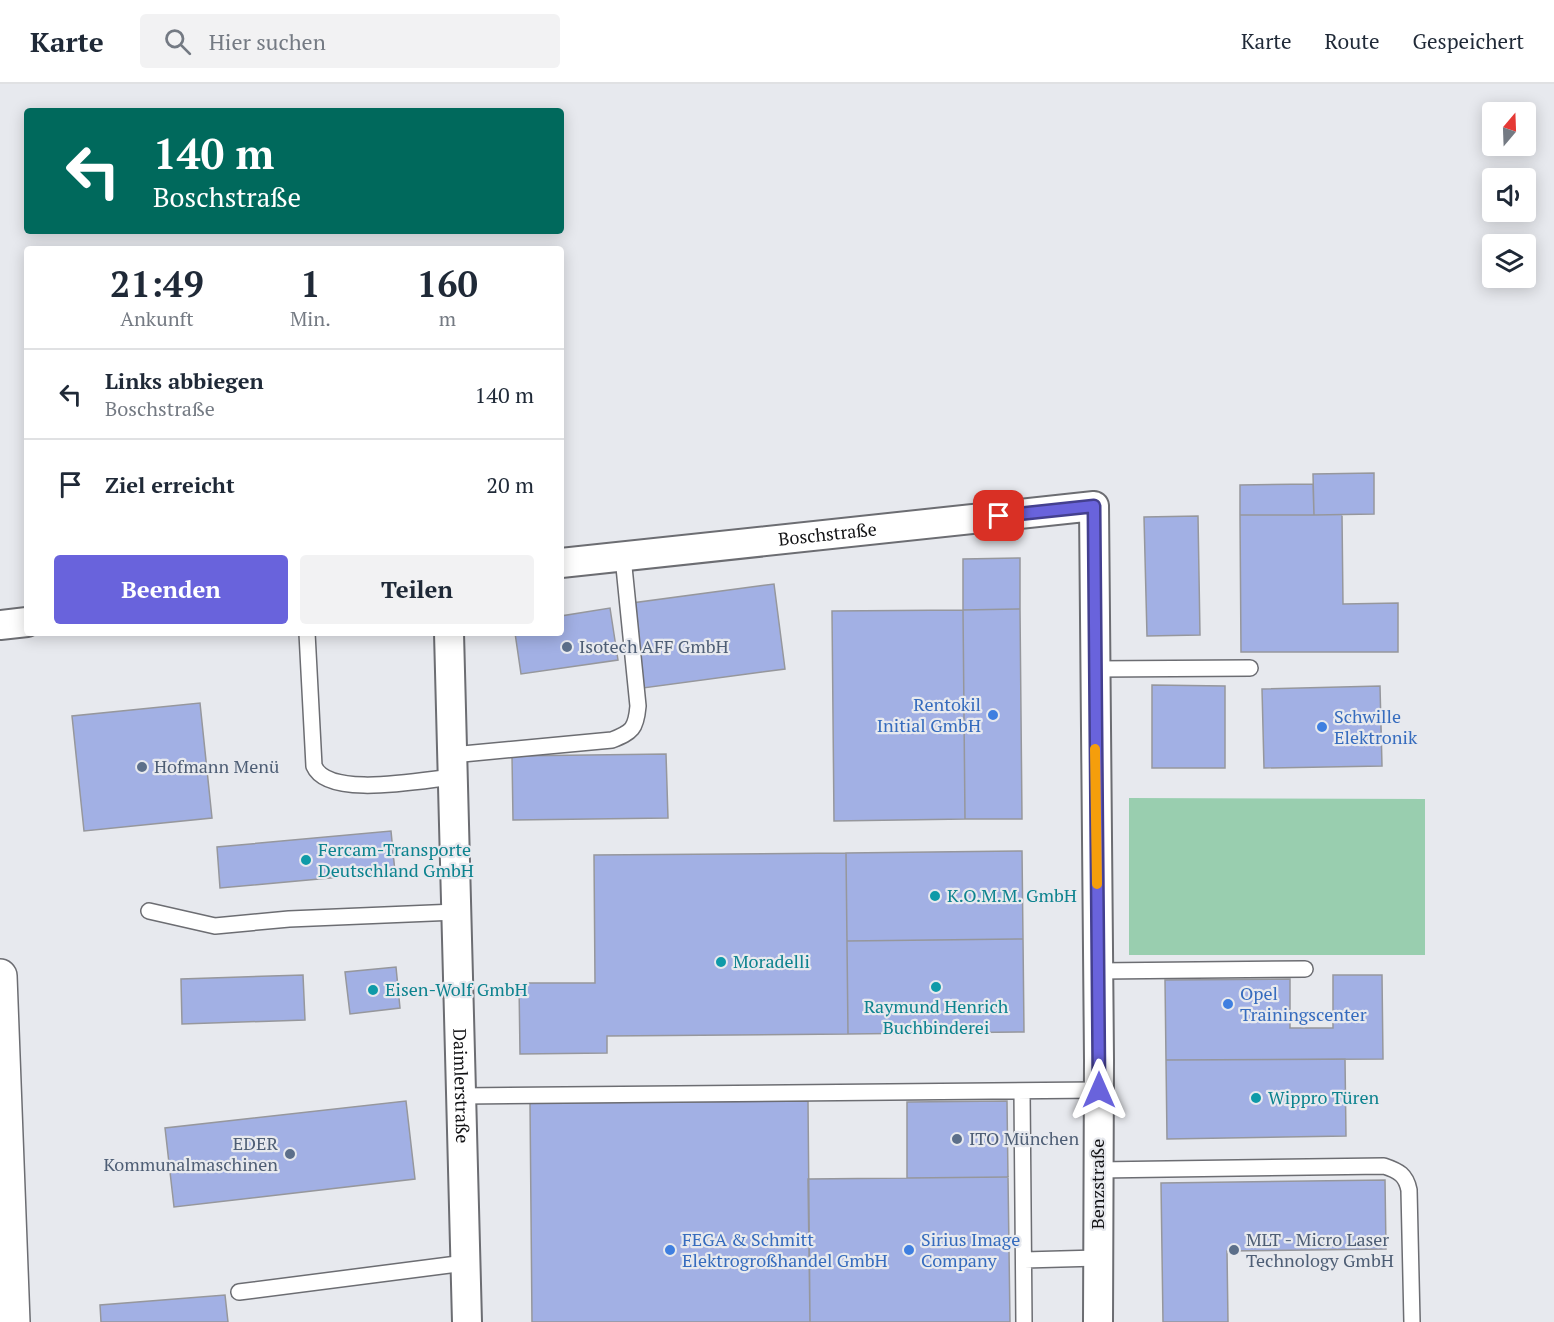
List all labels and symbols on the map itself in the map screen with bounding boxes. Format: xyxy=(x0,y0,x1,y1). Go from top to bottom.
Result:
north arrow xyxy=(1482,102,1536,156)
pin xyxy=(973,490,1024,541)
street label: Boschstraße xyxy=(777,516,878,551)
place label: Isotech AFF GmbH xyxy=(579,634,729,658)
marker: Isotech AFF GmbH xyxy=(560,640,574,654)
place label: Rentokil Initial GmbH xyxy=(877,692,981,737)
place label: Schwille Elektronik xyxy=(1334,704,1418,749)
marker: Rentokil Initial GmbH xyxy=(986,708,1000,722)
marker: Schwille Elektronik xyxy=(1315,720,1329,734)
place label: Hofmann Menü xyxy=(154,754,279,778)
marker: Hofmann Menü xyxy=(135,760,149,774)
place label: Fercam-Transporte Deutschland GmbH xyxy=(318,837,474,882)
marker: Fercam-Transporte Deutschland GmbH xyxy=(299,853,313,867)
place label: K.O.M.M. GmbH xyxy=(947,883,1077,907)
marker: K.O.M.M. GmbH xyxy=(928,889,942,903)
place label: Moradelli xyxy=(733,949,810,973)
marker: Moradelli xyxy=(714,955,728,969)
place label: Eisen-Wolf GmbH xyxy=(385,977,528,1001)
marker: Raymund Henrich Buchbinderei xyxy=(929,980,943,994)
place label: Opel Trainingscenter xyxy=(1240,981,1367,1026)
marker: Eisen-Wolf GmbH xyxy=(366,983,380,997)
place label: Raymund Henrich Buchbinderei xyxy=(864,994,1009,1039)
marker: Opel Trainingscenter xyxy=(1221,997,1235,1011)
street label: Daimlerstraße xyxy=(448,1028,475,1144)
position arrow xyxy=(1067,1058,1131,1122)
place label: Wippro Türen xyxy=(1268,1085,1380,1109)
marker: Wippro Türen xyxy=(1249,1091,1263,1105)
place label: ITO München xyxy=(969,1126,1079,1150)
place label: EDER Kommunalmaschinen xyxy=(103,1131,279,1176)
marker: ITO München xyxy=(950,1132,964,1146)
street label: Benzstraße xyxy=(1085,1139,1109,1229)
marker: EDER Kommunalmaschinen xyxy=(283,1147,297,1161)
place label: FEGA & Schmitt Elektrogroßhandel GmbH xyxy=(682,1227,888,1272)
place label: Sirius Image Company xyxy=(921,1227,1020,1272)
place label: MLT - Micro Laser Technology GmbH xyxy=(1246,1227,1394,1272)
marker: FEGA & Schmitt Elektrogroßhandel GmbH xyxy=(663,1243,677,1257)
marker: Sirius Image Company xyxy=(902,1243,916,1257)
marker: MLT - Micro Laser Technology GmbH xyxy=(1227,1243,1241,1257)

